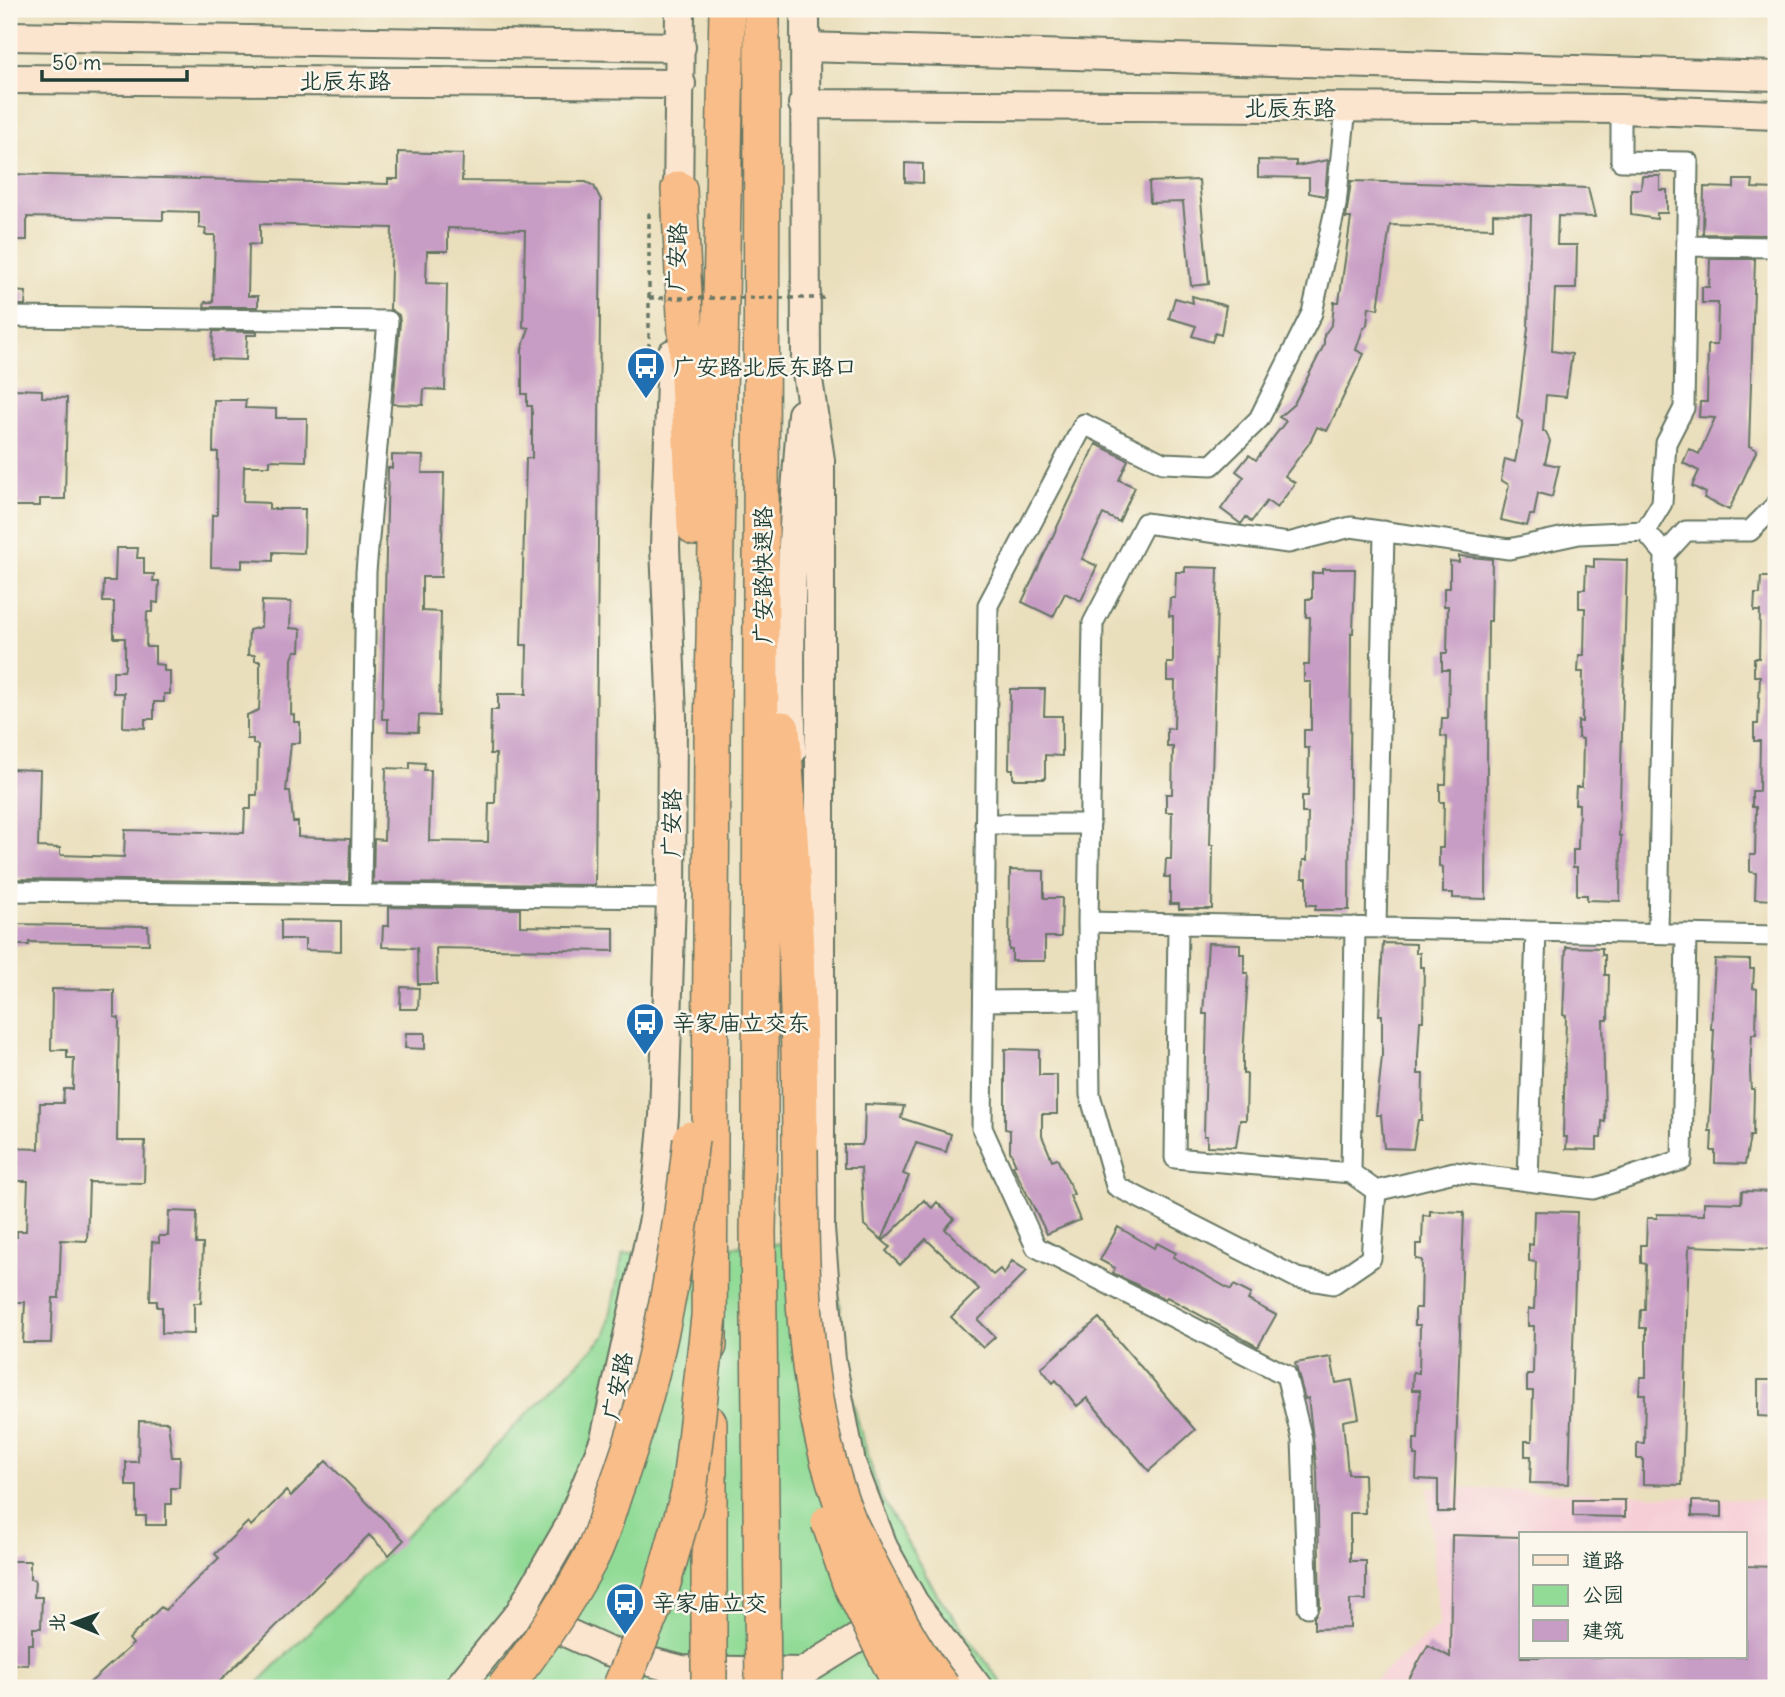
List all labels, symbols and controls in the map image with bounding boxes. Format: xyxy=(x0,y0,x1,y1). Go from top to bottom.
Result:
scale bar xyxy=(42,38,187,82)
text: 50 m xyxy=(52,49,101,76)
street label: 北辰东路 xyxy=(299,66,391,95)
street label: 北辰东路 xyxy=(1244,93,1336,122)
street label: 广安路 xyxy=(660,222,692,292)
bus stop icon: 广安路北辰东路口 xyxy=(625,345,667,400)
place label: 广安路北辰东路口 xyxy=(673,352,857,381)
street label: 广安路快速路 xyxy=(748,506,777,644)
street label: 广安路 xyxy=(656,788,686,858)
bus stop icon: 辛家庙立交东 xyxy=(624,1001,666,1056)
place label: 辛家庙立交东 xyxy=(672,1008,810,1037)
street label: 广安路 xyxy=(596,1349,638,1423)
legend xyxy=(1519,1532,1746,1658)
text: 道路 xyxy=(1582,1547,1624,1574)
bus stop icon: 辛家庙立交 xyxy=(604,1581,646,1636)
text: 公园 xyxy=(1582,1581,1624,1608)
north arrow xyxy=(38,1588,108,1658)
place label: 辛家庙立交 xyxy=(652,1588,767,1617)
text: 北 xyxy=(45,1613,69,1632)
text: 建筑 xyxy=(1582,1617,1624,1644)

